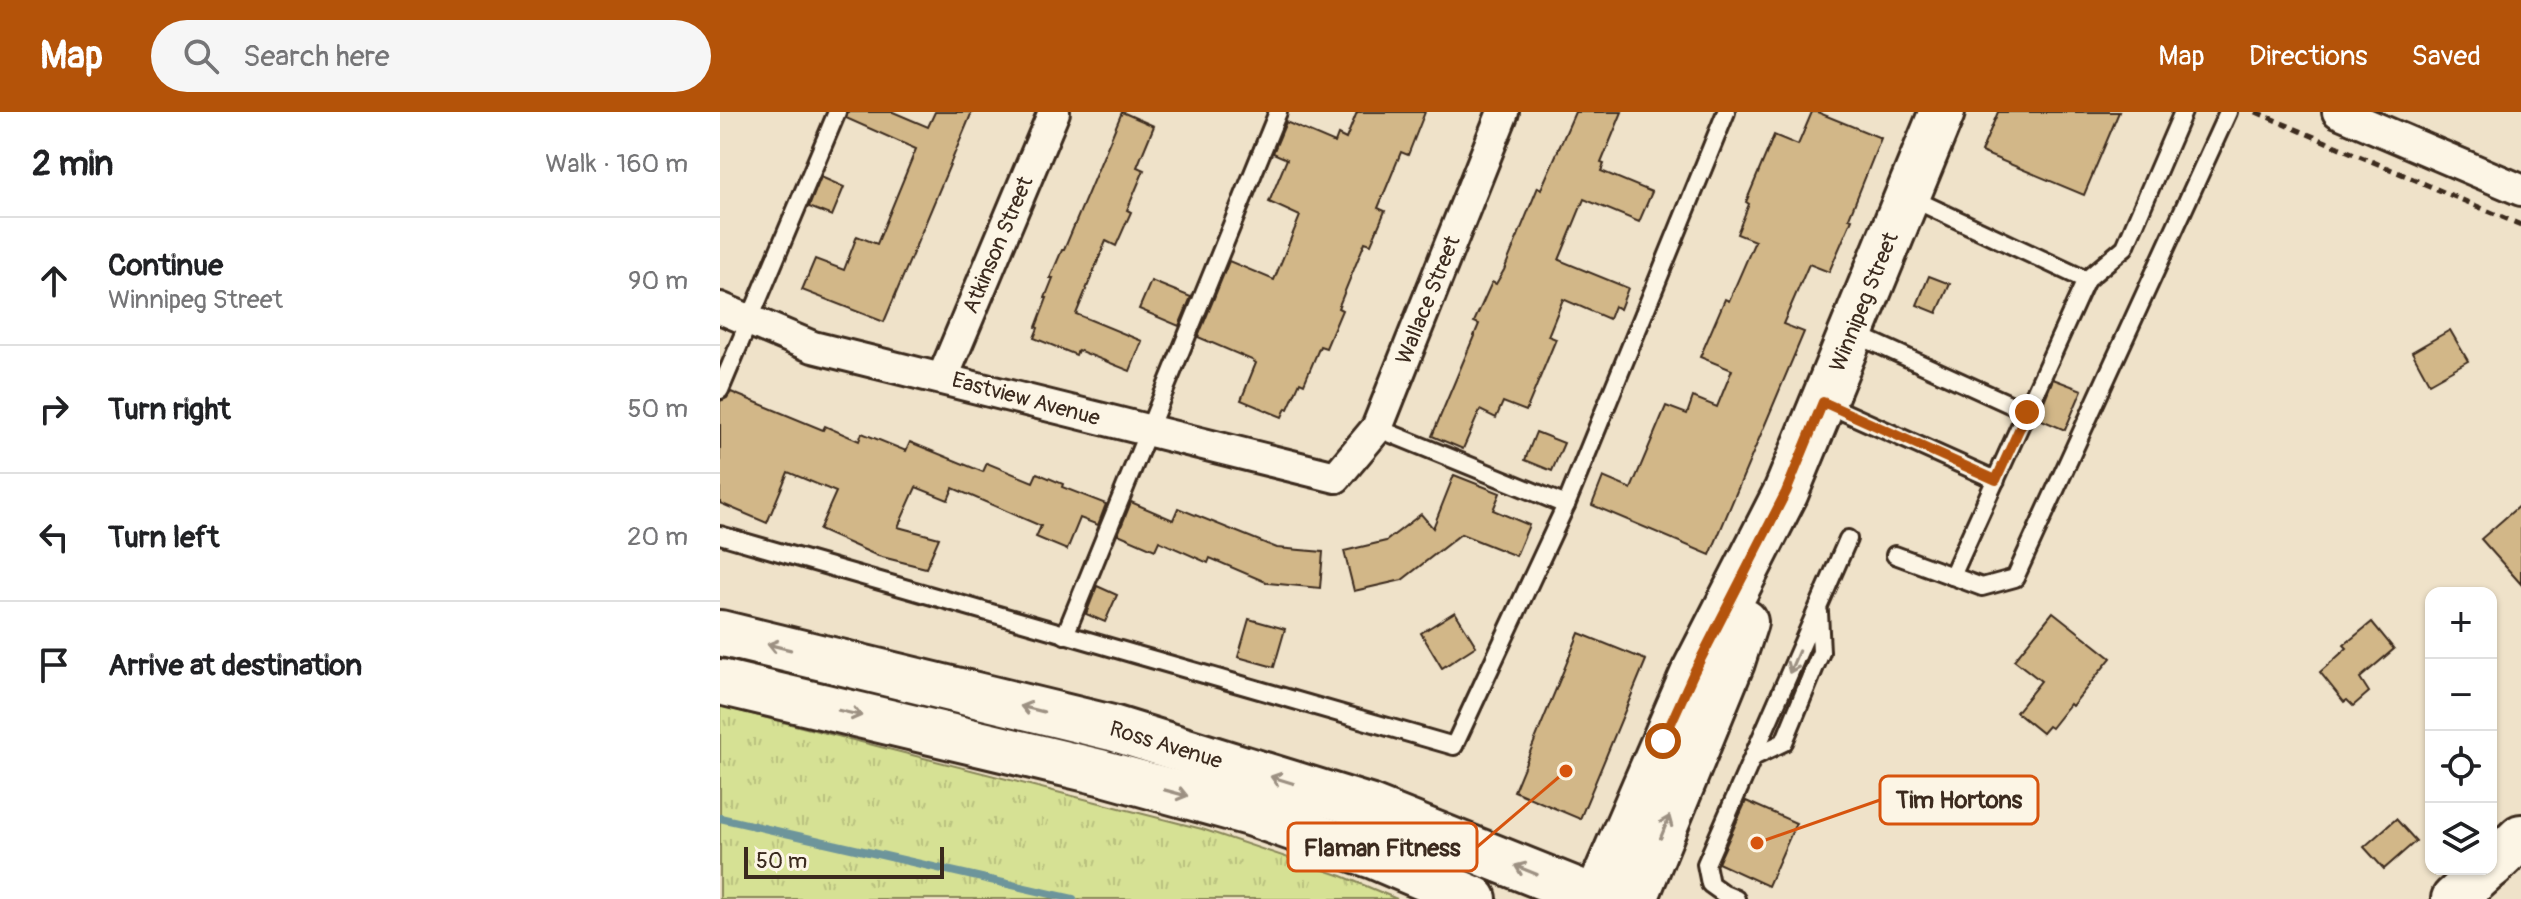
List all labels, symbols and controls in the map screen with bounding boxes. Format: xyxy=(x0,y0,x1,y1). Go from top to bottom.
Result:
search box xyxy=(151,20,711,92)
text: Map xyxy=(40,32,103,80)
icon: search xyxy=(179,34,223,78)
text: Search here xyxy=(243,38,390,75)
text: Map xyxy=(2158,39,2205,74)
text: Directions xyxy=(2249,39,2368,74)
text: Saved xyxy=(2412,39,2481,74)
text: 2 min xyxy=(32,143,114,186)
text: Walk · 160 m xyxy=(545,148,688,180)
street label: Atkinson Street xyxy=(957,172,1040,318)
street label: Winnipeg Street xyxy=(1823,228,1905,376)
street label: Wallace Street xyxy=(1390,232,1467,368)
text: Continue xyxy=(108,247,223,284)
icon: ahead xyxy=(32,259,76,303)
text: 90 m xyxy=(628,265,688,297)
text: Winnipeg Street xyxy=(108,284,283,316)
street label: Eastview Avenue xyxy=(949,366,1103,432)
icon: right xyxy=(32,387,76,431)
text: Turn right xyxy=(108,391,231,428)
text: 50 m xyxy=(627,393,688,425)
route end xyxy=(2009,394,2045,430)
icon: left xyxy=(32,515,76,559)
text: Turn left xyxy=(108,519,219,556)
text: 20 m xyxy=(627,521,688,553)
map controls xyxy=(2425,587,2497,875)
button: + xyxy=(2425,587,2497,659)
one-way arrow xyxy=(767,639,793,654)
icon: arrive xyxy=(32,643,76,687)
text: Arrive at destination xyxy=(108,647,362,684)
one-way arrow xyxy=(1786,649,1801,673)
button: − xyxy=(2425,659,2497,731)
one-way arrow xyxy=(1020,700,1045,715)
one-way arrow xyxy=(837,706,863,721)
street label: Ross Avenue xyxy=(1106,715,1226,775)
route start xyxy=(1645,723,1681,759)
button: locate xyxy=(2425,731,2497,803)
one-way arrow xyxy=(1269,772,1295,787)
callout: Tim Hortons xyxy=(1880,776,2038,824)
one-way arrow xyxy=(1162,786,1188,801)
text: Tim Hortons xyxy=(1895,786,2022,815)
button: layers xyxy=(2425,803,2497,875)
one-way arrow xyxy=(1659,815,1673,840)
callout: Flaman Fitness xyxy=(1288,823,1477,871)
text: Flaman Fitness xyxy=(1303,834,1461,863)
scale bar xyxy=(744,843,944,879)
text: 50 m xyxy=(756,847,807,875)
one-way arrow xyxy=(1514,862,1539,876)

